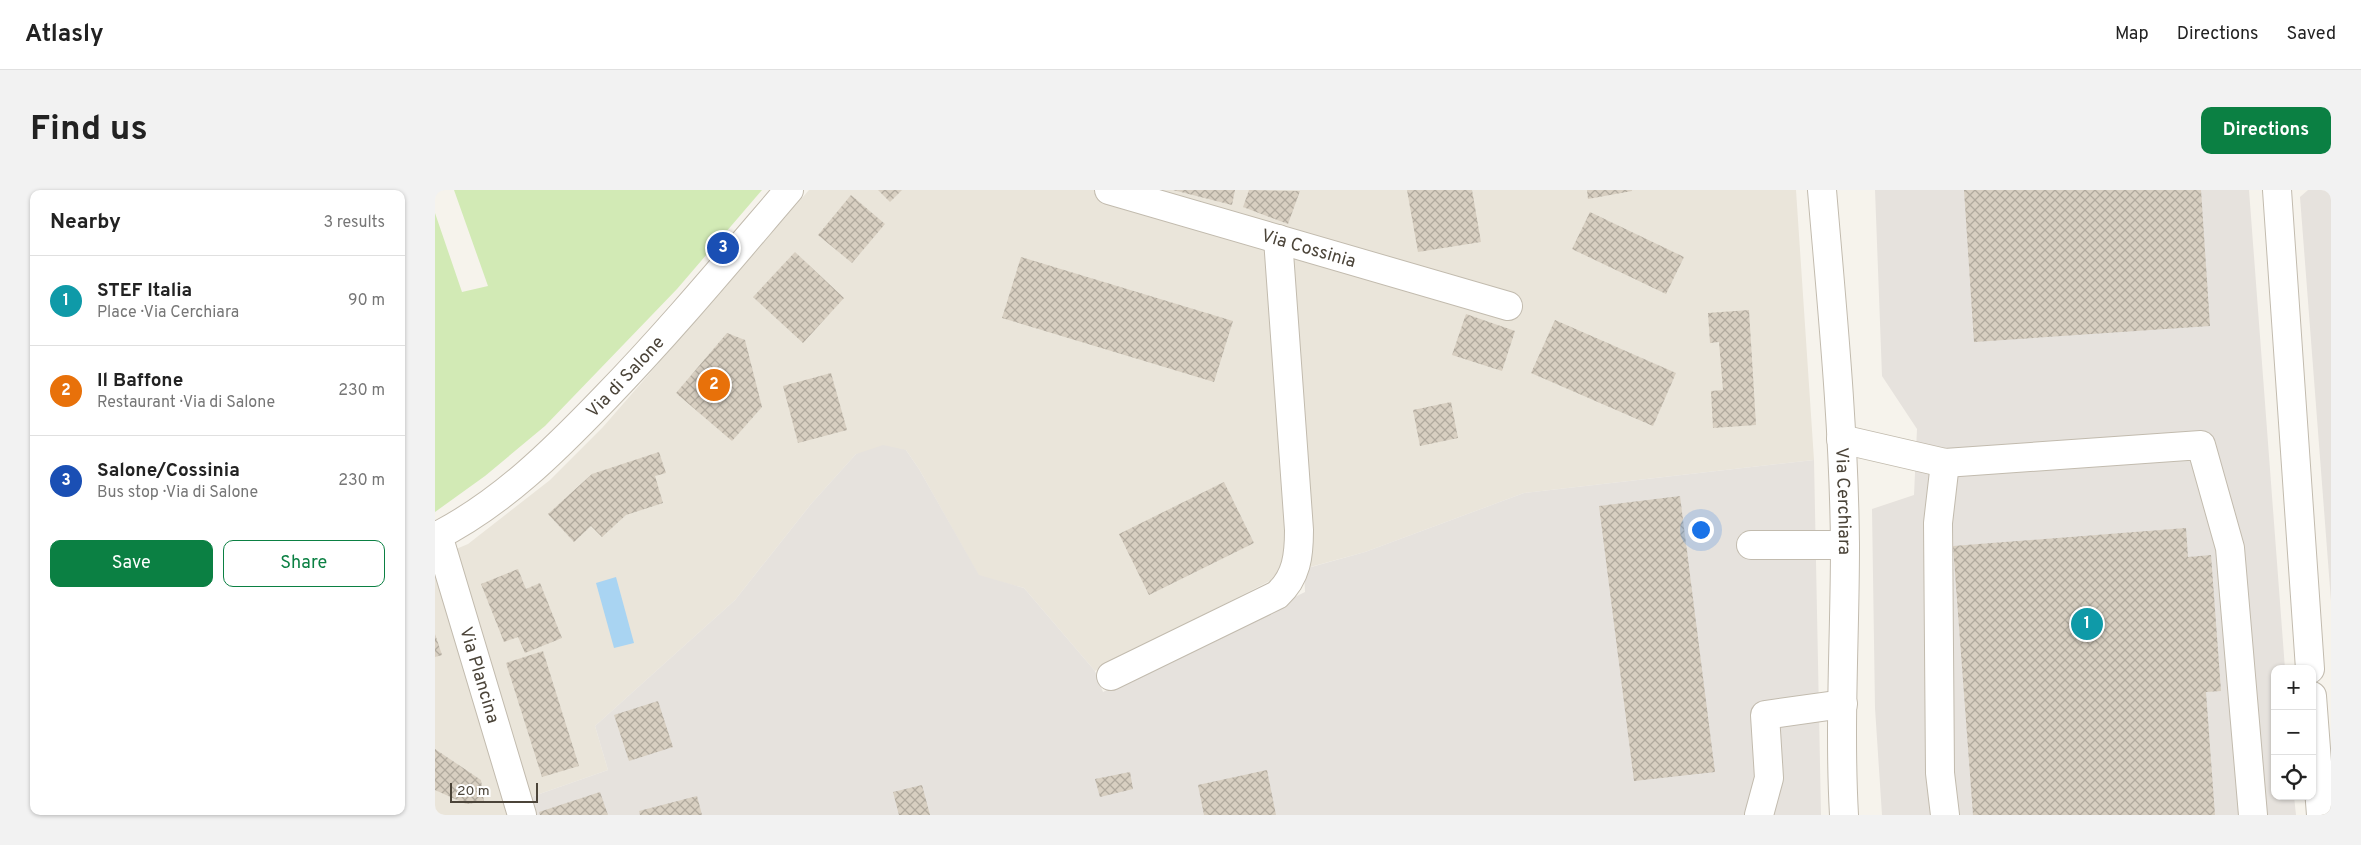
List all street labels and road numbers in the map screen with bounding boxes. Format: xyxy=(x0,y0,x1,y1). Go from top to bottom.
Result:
street label: Via Cossinia xyxy=(1258,225,1358,274)
street label: Via di Salone xyxy=(582,332,670,423)
street label: Via Cerchiara xyxy=(1829,447,1855,555)
street label: Via Plancina xyxy=(453,624,504,726)

